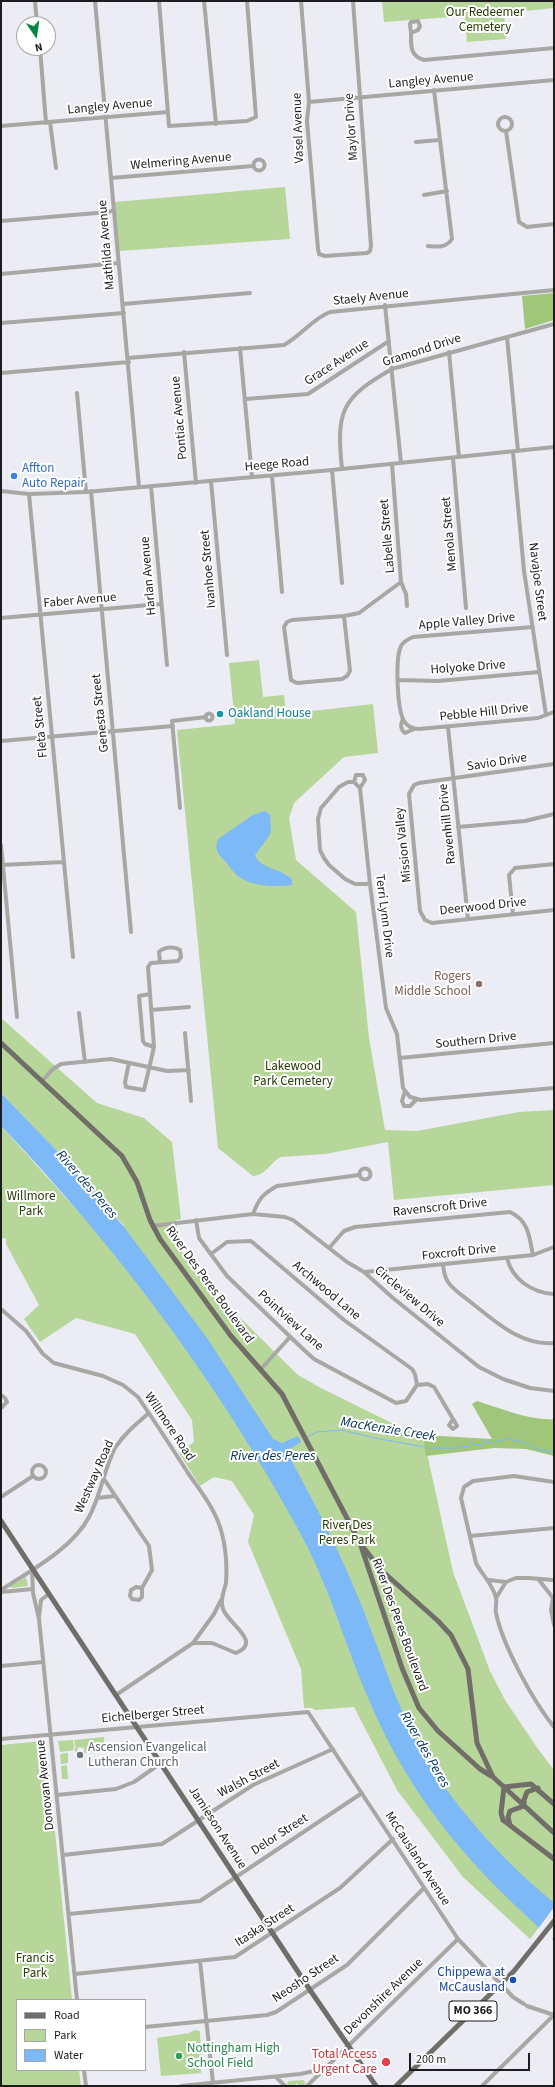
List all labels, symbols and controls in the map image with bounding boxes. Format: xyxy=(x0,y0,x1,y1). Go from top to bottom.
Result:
park label: Our Redeemer Cemetery xyxy=(446,5,524,36)
north arrow xyxy=(16,16,56,56)
text: N xyxy=(33,39,44,55)
street label: Langley Avenue xyxy=(388,70,474,92)
street label: Vasel Avenue xyxy=(290,92,308,164)
street label: Maylor Drive xyxy=(342,93,362,161)
street label: Langley Avenue xyxy=(67,96,153,118)
street label: Welmering Avenue xyxy=(130,150,232,174)
street label: Mathilda Avenue xyxy=(95,199,119,291)
street label: Staely Avenue xyxy=(332,286,410,310)
street label: Gramond Drive xyxy=(381,331,463,371)
street label: Grace Avenue xyxy=(302,336,372,390)
street label: Pontiac Avenue xyxy=(169,376,191,460)
street label: Heege Road xyxy=(244,454,310,476)
place label: Affton Auto Repair xyxy=(22,461,85,492)
marker: Affton Auto Repair xyxy=(9,471,19,481)
street label: Menola Street xyxy=(439,496,461,572)
street label: Labelle Street xyxy=(377,498,399,574)
street label: Ivanhoe Street xyxy=(198,529,220,609)
street label: Harlan Avenue xyxy=(138,536,160,616)
street label: Navajoe Street xyxy=(524,542,550,622)
street label: Faber Avenue xyxy=(43,590,117,612)
street label: Apple Valley Drive xyxy=(418,610,516,634)
street label: Holyoke Drive xyxy=(430,658,506,678)
street label: Genesta Street xyxy=(89,673,113,753)
street label: Fleta Street xyxy=(30,695,52,759)
street label: Pebble Hill Drive xyxy=(439,701,529,725)
place label: Oakland House xyxy=(228,706,311,722)
marker: Oakland House xyxy=(215,709,225,719)
street label: Savio Drive xyxy=(466,751,528,775)
street label: Ravenhill Drive xyxy=(436,783,460,865)
street label: Mission Valley xyxy=(392,807,416,883)
street label: Terri Lynn Drive xyxy=(371,873,397,959)
street label: Deerwood Drive xyxy=(439,895,527,919)
place label: Rogers Middle School xyxy=(394,969,471,1000)
marker: Rogers Middle School xyxy=(474,979,484,989)
street label: Southern Drive xyxy=(435,1029,517,1053)
park label: Lakewood Park Cemetery xyxy=(253,1059,333,1090)
water label: River des Peres xyxy=(52,1147,120,1223)
park label: Willmore Park xyxy=(7,1189,55,1220)
street label: Ravenscroft Drive xyxy=(392,1195,488,1221)
street label: River Des Peres Boulevard xyxy=(161,1224,257,1346)
street label: Foxcroft Drive xyxy=(421,1241,497,1265)
street label: Archwood Lane xyxy=(289,1258,363,1324)
street label: Circleview Drive xyxy=(371,1263,447,1331)
street label: Pointview Lane xyxy=(254,1287,326,1355)
street label: Willmore Road xyxy=(140,1390,198,1464)
water label: MacKenzie Creek xyxy=(339,1414,437,1446)
street label: Westway Road xyxy=(72,1438,118,1516)
water label: River des Peres xyxy=(230,1449,316,1465)
park label: River Des Peres Park xyxy=(319,1518,375,1549)
street label: River Des Peres Boulevard xyxy=(368,1556,430,1694)
street label: Eichelberger Street xyxy=(101,1703,205,1727)
water label: River des Peres xyxy=(395,1709,453,1791)
street label: Donovan Avenue xyxy=(33,1739,59,1831)
place label: Ascension Evangelical Lutheran Church xyxy=(88,1740,207,1771)
marker: Ascension Evangelical Lutheran Church xyxy=(75,1750,85,1760)
street label: Walsh Street xyxy=(216,1756,282,1802)
street label: Jamieson Avenue xyxy=(184,1784,250,1872)
street label: McCausland Avenue xyxy=(381,1809,453,1909)
street label: Delor Street xyxy=(249,1811,311,1859)
street label: Itaska Street xyxy=(232,1901,298,1951)
park label: Francis Park xyxy=(16,1951,54,1982)
street label: Neosho Street xyxy=(270,1951,342,2007)
street label: Devonshire Avenue xyxy=(341,1955,427,2039)
place label: Chippewa at McCausland xyxy=(437,1965,505,1996)
marker: Chippewa at McCausland xyxy=(508,1975,518,1985)
legend xyxy=(16,1999,146,2071)
road number: MO 366 xyxy=(449,2001,497,2021)
text: Road xyxy=(54,2007,80,2024)
text: Park xyxy=(54,2027,76,2044)
place label: Nottingham High School Field xyxy=(187,2041,280,2072)
scale bar xyxy=(411,2045,532,2071)
text: Water xyxy=(54,2047,83,2064)
place label: Total Access Urgent Care xyxy=(312,2047,377,2078)
marker: Nottingham High School Field xyxy=(174,2051,184,2061)
text: 200 m xyxy=(416,2051,446,2068)
marker: Total Access Urgent Care xyxy=(380,2056,392,2068)

